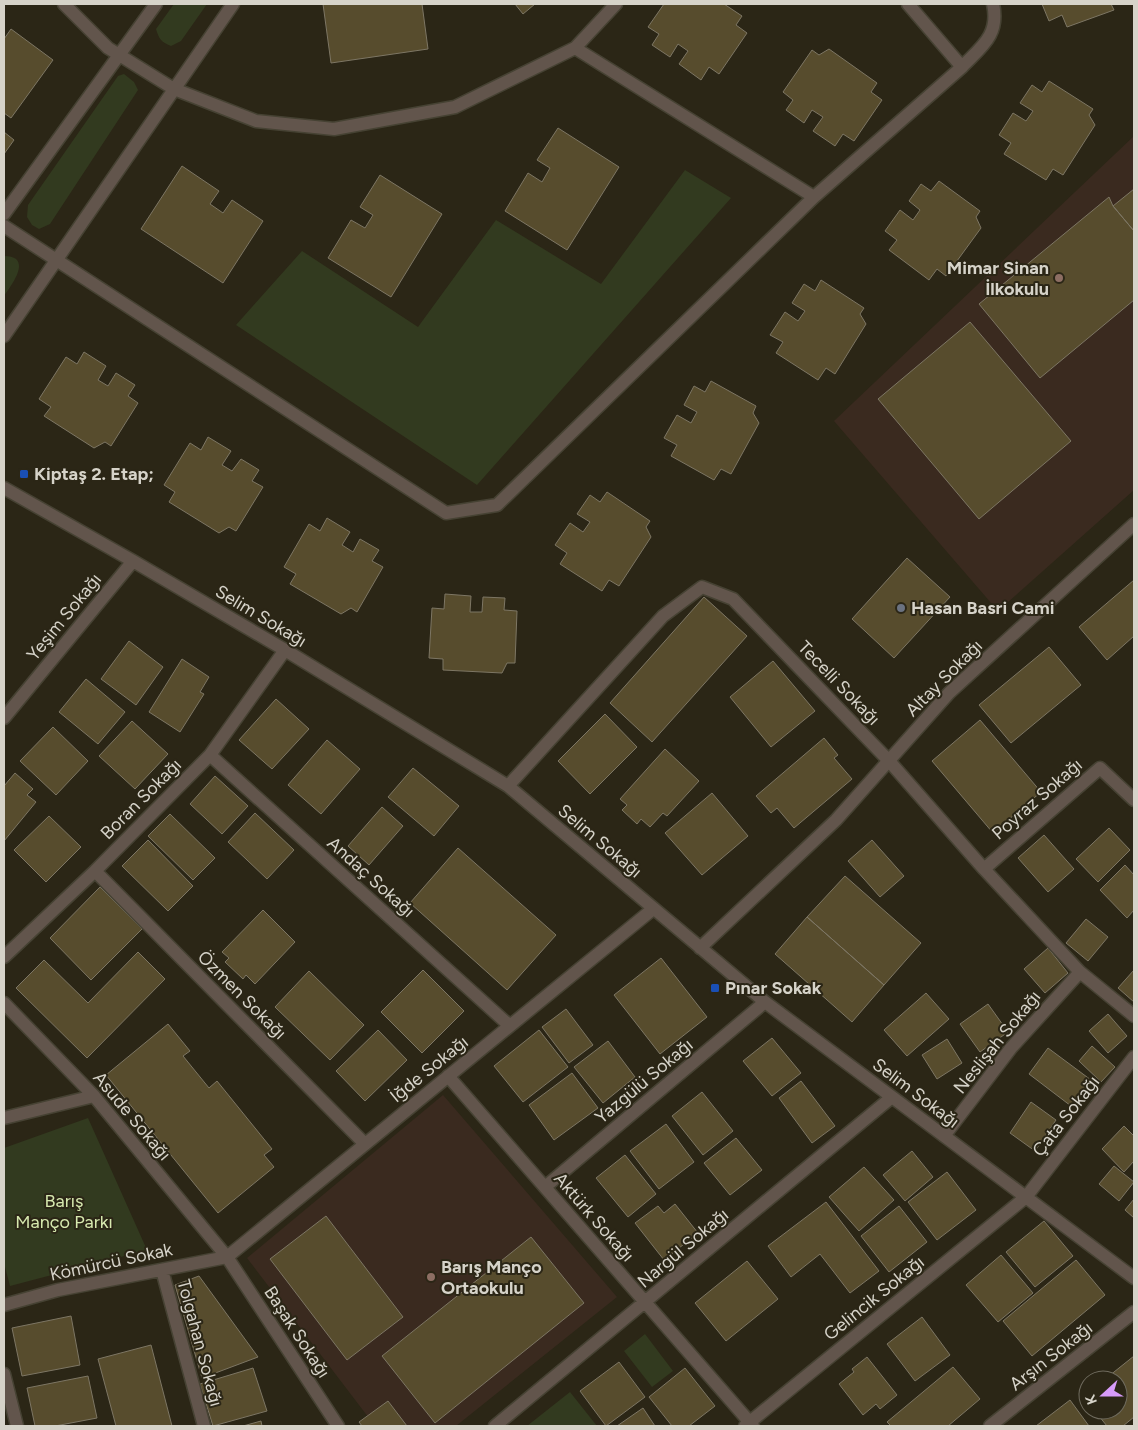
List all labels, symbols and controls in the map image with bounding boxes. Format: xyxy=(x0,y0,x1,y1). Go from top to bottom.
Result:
place label: Mimar Sinan İlkokulu xyxy=(947,257,1049,300)
marker: Mimar Sinan İlkokulu xyxy=(1053,272,1065,284)
place label: Kiptaş 2. Etap; xyxy=(34,463,154,485)
marker: Kiptaş 2. Etap; xyxy=(18,468,30,480)
street label: Yeşim Sokağı xyxy=(22,569,106,665)
street label: Selim Sokağı xyxy=(211,580,311,652)
place label: Hasan Basri Cami xyxy=(911,597,1054,619)
marker: Hasan Basri Cami xyxy=(895,602,907,614)
street label: Altay Sokağı xyxy=(901,635,987,721)
street label: Tecelli Sokağı xyxy=(793,636,885,730)
street label: Boran Sokağı xyxy=(96,754,186,844)
street label: Poyraz Sokağı xyxy=(987,754,1087,844)
street label: Selim Sokağı xyxy=(554,800,646,882)
street label: Andaç Sokağı xyxy=(323,832,419,922)
street label: Özmen Sokağı xyxy=(193,946,291,1044)
place label: Pınar Sokak xyxy=(725,977,822,999)
marker: Pınar Sokak xyxy=(709,982,721,994)
street label: Neslişah Sokağı xyxy=(949,986,1045,1098)
street label: İğde Sokağı xyxy=(385,1031,473,1107)
street label: Yazgülü Sokağı xyxy=(591,1034,697,1128)
street label: Selim Sokağı xyxy=(868,1053,964,1133)
street label: Asude Sokağı xyxy=(88,1067,176,1165)
street label: Çata Sokağı xyxy=(1028,1071,1104,1161)
street label: Aktürk Sokağı xyxy=(549,1168,639,1266)
park label: Barış Manço Parkı xyxy=(15,1190,113,1233)
street label: Nargül Sokağı xyxy=(633,1204,733,1292)
street label: Kömürcü Sokak xyxy=(48,1238,175,1286)
street label: Gelincik Sokağı xyxy=(819,1251,929,1345)
place label: Barış Manço Ortaokulu xyxy=(441,1256,542,1299)
marker: Barış Manço Ortaokulu xyxy=(425,1271,437,1283)
street label: Tolgahan Sokağı xyxy=(172,1277,228,1409)
street label: Başak Sokağı xyxy=(259,1282,335,1382)
street label: Arşın Sokağı xyxy=(1005,1317,1097,1395)
north arrow xyxy=(1078,1370,1128,1420)
text: K xyxy=(1081,1391,1101,1407)

